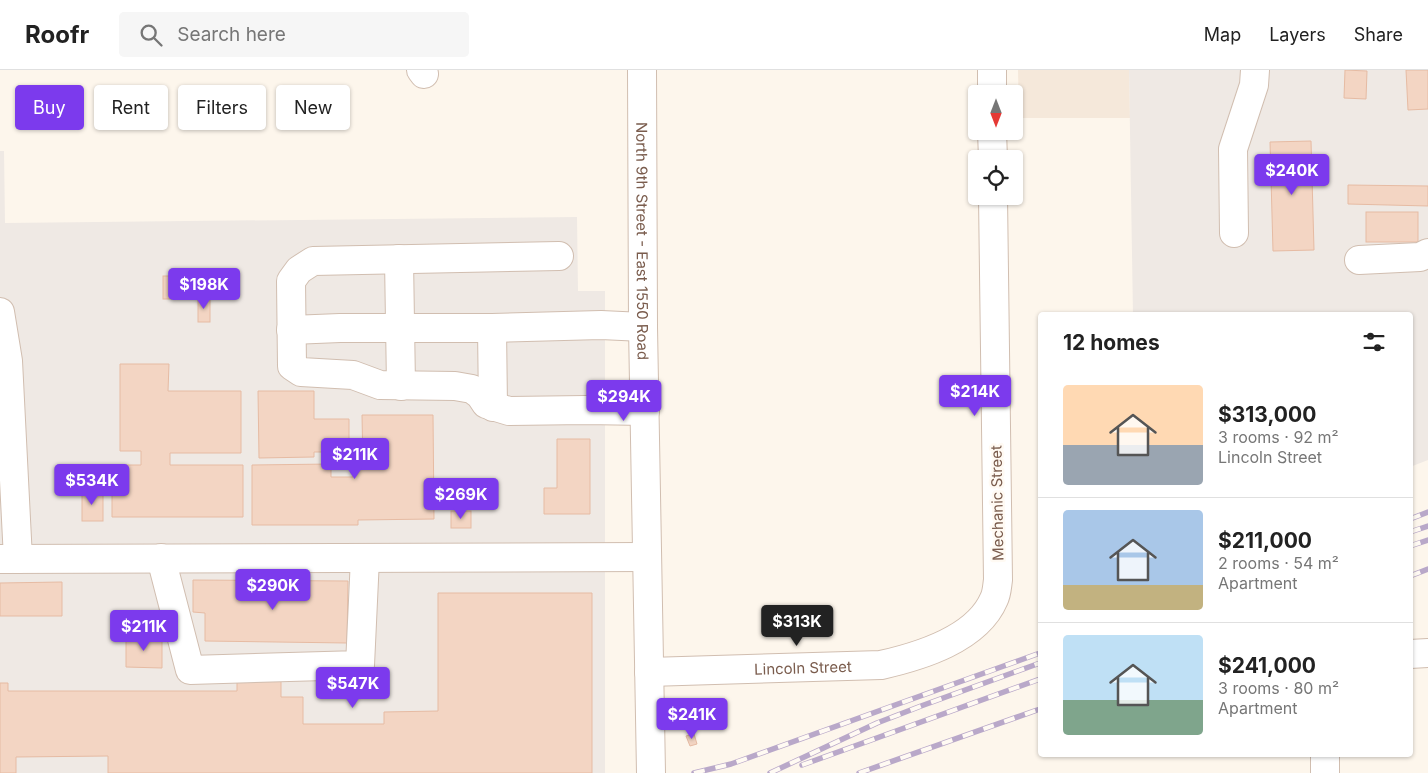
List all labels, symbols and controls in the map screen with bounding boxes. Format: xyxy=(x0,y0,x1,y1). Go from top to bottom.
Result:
search box xyxy=(119,12,469,57)
text: Roofr xyxy=(25,20,89,49)
icon: search xyxy=(137,21,165,49)
text: Search here xyxy=(177,23,286,46)
text: Map xyxy=(1204,24,1241,45)
text: Layers xyxy=(1269,24,1326,45)
text: Share xyxy=(1354,24,1403,45)
chip: Buy xyxy=(15,85,84,130)
chip: Rent xyxy=(94,85,168,130)
chip: Filters xyxy=(178,85,266,130)
chip: New xyxy=(276,85,350,130)
north arrow xyxy=(968,85,1022,140)
map controls xyxy=(968,85,1023,205)
street label: North 9th Street - East 1550 Road xyxy=(633,122,653,360)
button: locate xyxy=(968,150,1023,205)
pin: $240K xyxy=(1257,154,1327,196)
text: $240K xyxy=(1265,160,1319,180)
pin: $198K xyxy=(169,268,239,310)
text: $198K xyxy=(179,274,229,294)
icon: filters xyxy=(1360,328,1388,356)
text: 12 homes xyxy=(1063,330,1160,355)
pin: $214K xyxy=(940,374,1010,417)
pin: $294K xyxy=(589,380,659,422)
text: $214K xyxy=(950,381,1000,401)
text: $294K xyxy=(597,386,651,406)
text: $313,000 xyxy=(1218,402,1316,427)
icon: home xyxy=(1103,405,1163,465)
text: 3 rooms · 92 m² xyxy=(1218,427,1339,447)
pin: $211K xyxy=(320,438,390,480)
text: $211K xyxy=(332,444,378,464)
street label: Mechanic Street xyxy=(986,445,1008,561)
text: Lincoln Street xyxy=(1218,447,1322,467)
pin: $534K xyxy=(57,464,127,506)
text: $534K xyxy=(65,470,119,490)
pin: $269K xyxy=(426,478,496,520)
text: $269K xyxy=(435,484,487,504)
text: $211,000 xyxy=(1218,528,1312,553)
icon: home xyxy=(1103,530,1163,590)
text: 2 rooms · 54 m² xyxy=(1218,553,1339,573)
pin: $290K xyxy=(238,568,308,611)
text: Apartment xyxy=(1218,573,1298,593)
text: $290K xyxy=(246,575,300,595)
pin: $313K xyxy=(762,604,832,647)
pin: $211K xyxy=(109,610,179,652)
text: $313K xyxy=(772,611,822,631)
text: $211K xyxy=(121,616,167,636)
text: $241,000 xyxy=(1218,653,1316,678)
icon: home xyxy=(1103,655,1163,715)
street label: Lincoln Street xyxy=(754,656,852,678)
pin: $547K xyxy=(318,666,388,709)
text: $547K xyxy=(327,673,379,693)
text: 3 rooms · 80 m² xyxy=(1218,678,1339,698)
pin: $241K xyxy=(657,698,727,740)
text: Apartment xyxy=(1218,698,1298,718)
text: $241K xyxy=(668,704,716,724)

